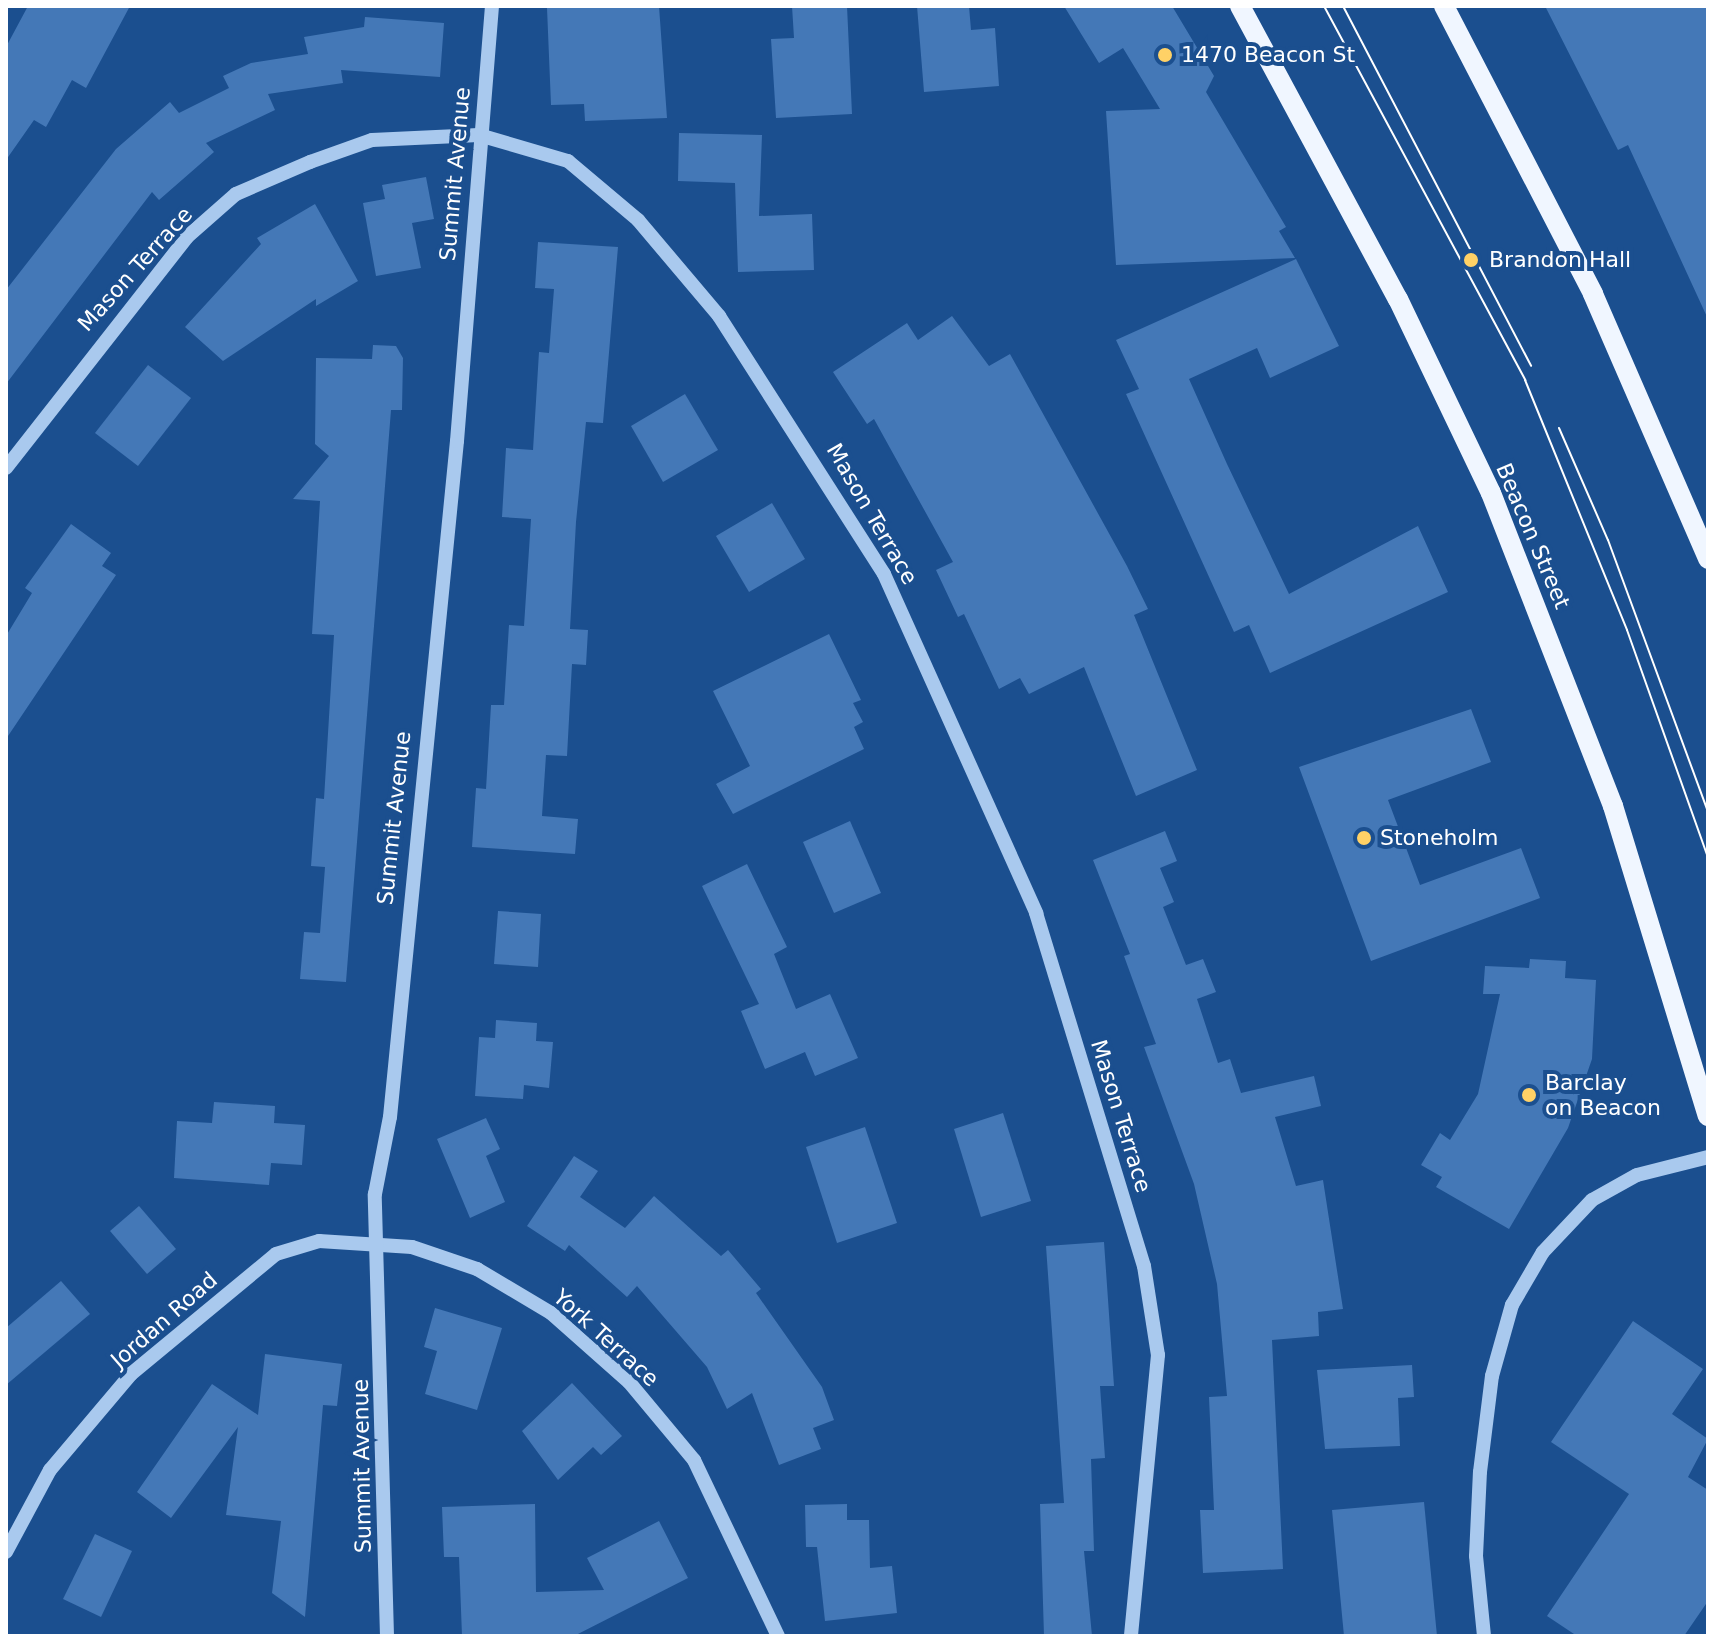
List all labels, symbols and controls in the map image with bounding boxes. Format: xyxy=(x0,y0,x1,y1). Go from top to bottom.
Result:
place label: 1470 Beacon St xyxy=(1181,42,1355,68)
marker: 1470 Beacon St xyxy=(1156,46,1174,64)
street label: Summit Avenue xyxy=(434,86,476,262)
street label: Mason Terrace xyxy=(72,201,198,337)
place label: Brandon Hall xyxy=(1489,247,1631,273)
marker: Brandon Hall xyxy=(1460,249,1482,271)
street label: Mason Terrace xyxy=(821,439,923,589)
street label: Beacon Street xyxy=(1490,459,1576,613)
street label: Summit Avenue xyxy=(372,730,416,906)
place label: Stoneholm xyxy=(1380,825,1498,851)
marker: Stoneholm xyxy=(1355,829,1373,847)
street label: Mason Terrace xyxy=(1085,1036,1157,1196)
place label: Barclay on Beacon xyxy=(1545,1069,1661,1120)
marker: Barclay on Beacon xyxy=(1520,1086,1538,1104)
street label: Jordan Road xyxy=(105,1267,223,1373)
street label: York Terrace xyxy=(548,1284,664,1392)
street label: Summit Avenue xyxy=(347,1379,377,1553)

